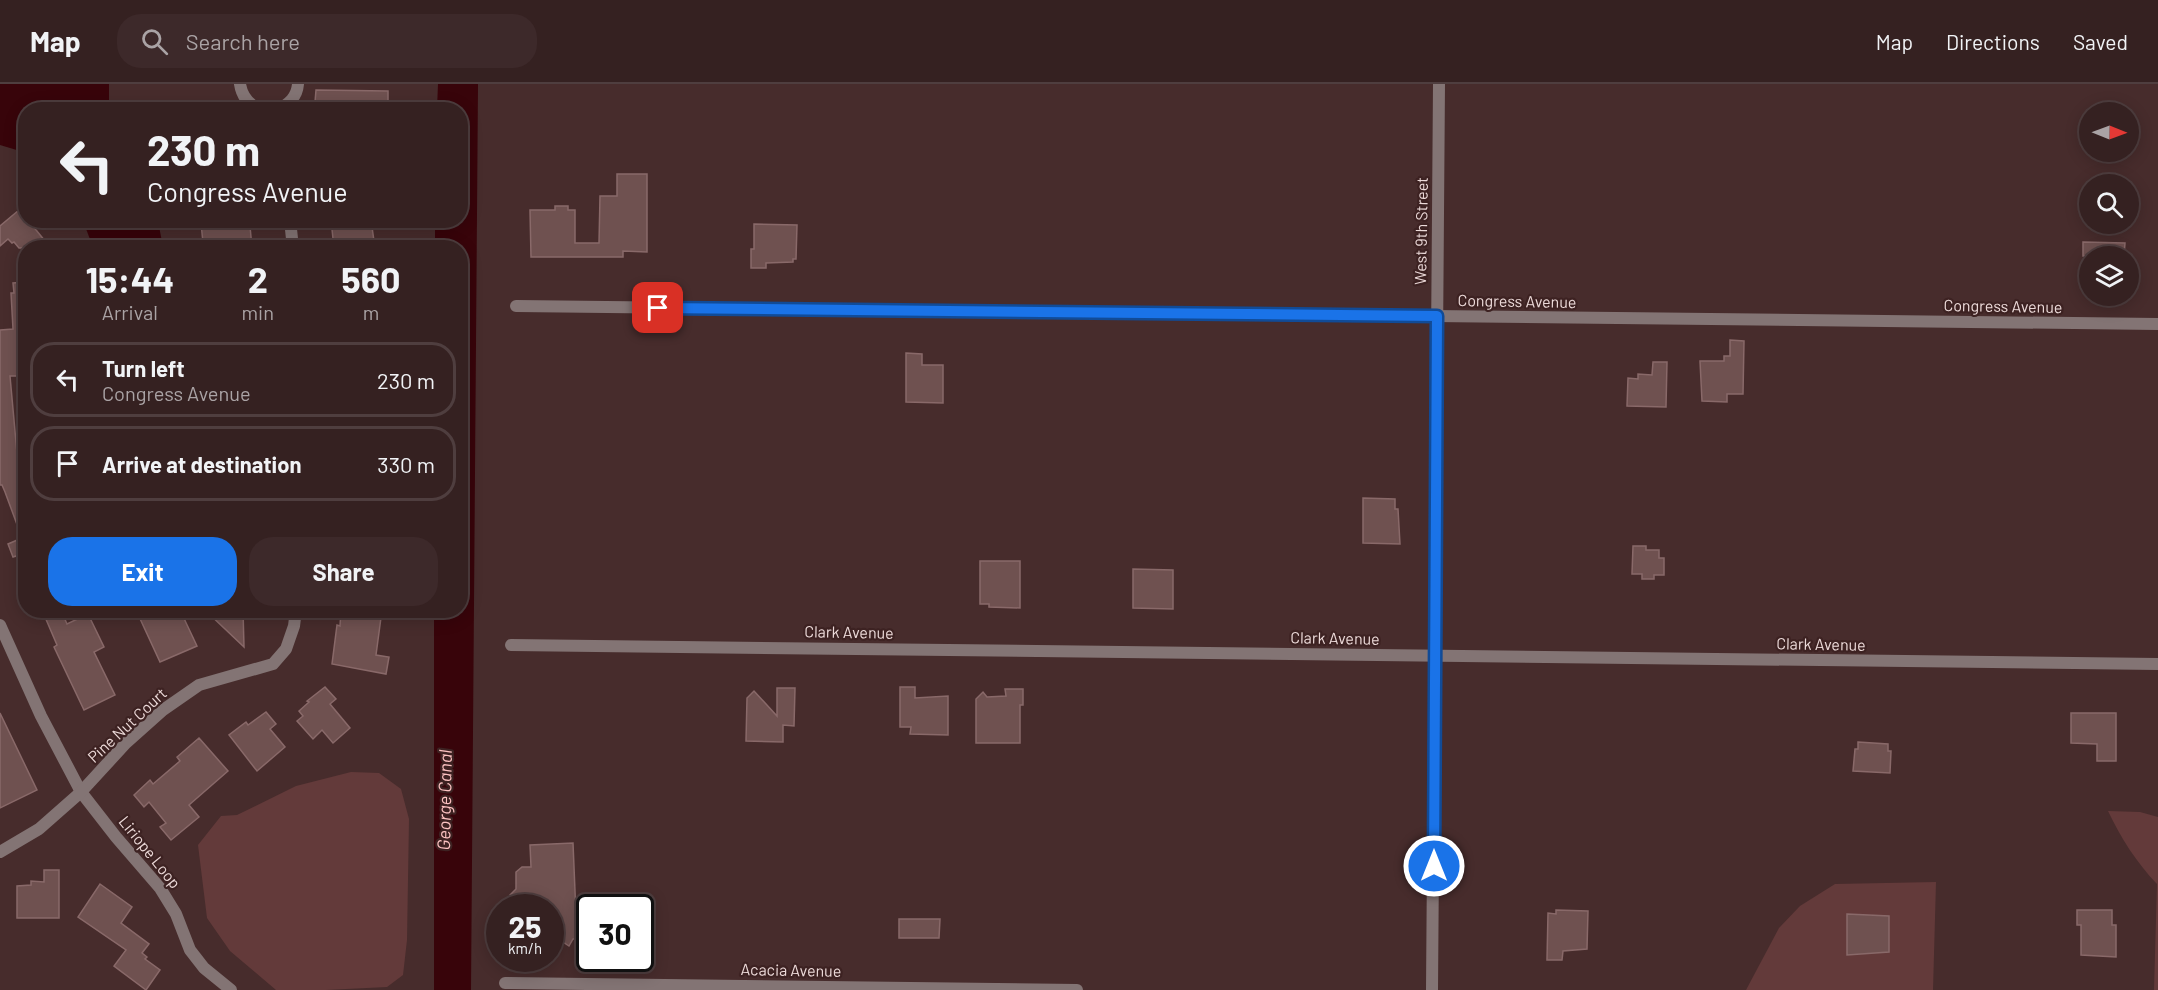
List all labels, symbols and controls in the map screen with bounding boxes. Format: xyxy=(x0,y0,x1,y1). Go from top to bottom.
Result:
search box xyxy=(117,14,537,68)
text: Map xyxy=(30,24,81,58)
icon: search xyxy=(138,25,171,58)
text: Search here xyxy=(186,28,300,54)
text: Map xyxy=(1876,29,1913,54)
text: Directions xyxy=(1946,29,2040,54)
text: Saved xyxy=(2073,29,2128,54)
north arrow xyxy=(2079,102,2139,162)
map controls xyxy=(2079,102,2139,306)
text: 230 m xyxy=(147,124,260,174)
icon: left xyxy=(48,126,126,204)
button: search xyxy=(2079,174,2139,234)
text: Congress Avenue xyxy=(147,175,348,207)
street label: West 9th Street xyxy=(1410,177,1431,285)
button: layers xyxy=(2079,246,2139,306)
text: 15:44 xyxy=(85,257,174,300)
text: 2 xyxy=(248,257,268,300)
text: 560 xyxy=(341,257,401,300)
pin xyxy=(632,282,683,333)
street label: Congress Avenue xyxy=(1457,290,1577,311)
icon: arrive xyxy=(641,291,674,324)
street label: Congress Avenue xyxy=(1943,295,2063,316)
text: Arrival xyxy=(102,300,158,324)
text: min xyxy=(242,300,274,324)
text: m xyxy=(363,300,379,324)
text: Turn left xyxy=(102,355,185,381)
icon: left xyxy=(51,363,84,396)
text: 230 m xyxy=(377,367,435,393)
text: Congress Avenue xyxy=(102,381,251,405)
icon: arrive xyxy=(51,447,84,480)
text: Arrive at destination xyxy=(102,451,301,477)
text: 330 m xyxy=(377,451,435,477)
button: Exit xyxy=(48,537,237,606)
button: Share xyxy=(249,537,438,606)
street label: Clark Avenue xyxy=(804,621,894,642)
street label: Clark Avenue xyxy=(1290,627,1380,648)
street label: Clark Avenue xyxy=(1776,633,1866,654)
street label: Pine Nut Court xyxy=(83,683,170,766)
water label: George Canal xyxy=(432,749,456,851)
street label: Liriope Loop xyxy=(115,812,185,892)
position arrow xyxy=(1402,834,1466,898)
speed limit sign: 30 xyxy=(576,894,654,972)
text: 25 xyxy=(509,908,541,944)
text: km/h xyxy=(508,939,542,957)
street label: Acacia Avenue xyxy=(741,959,841,980)

